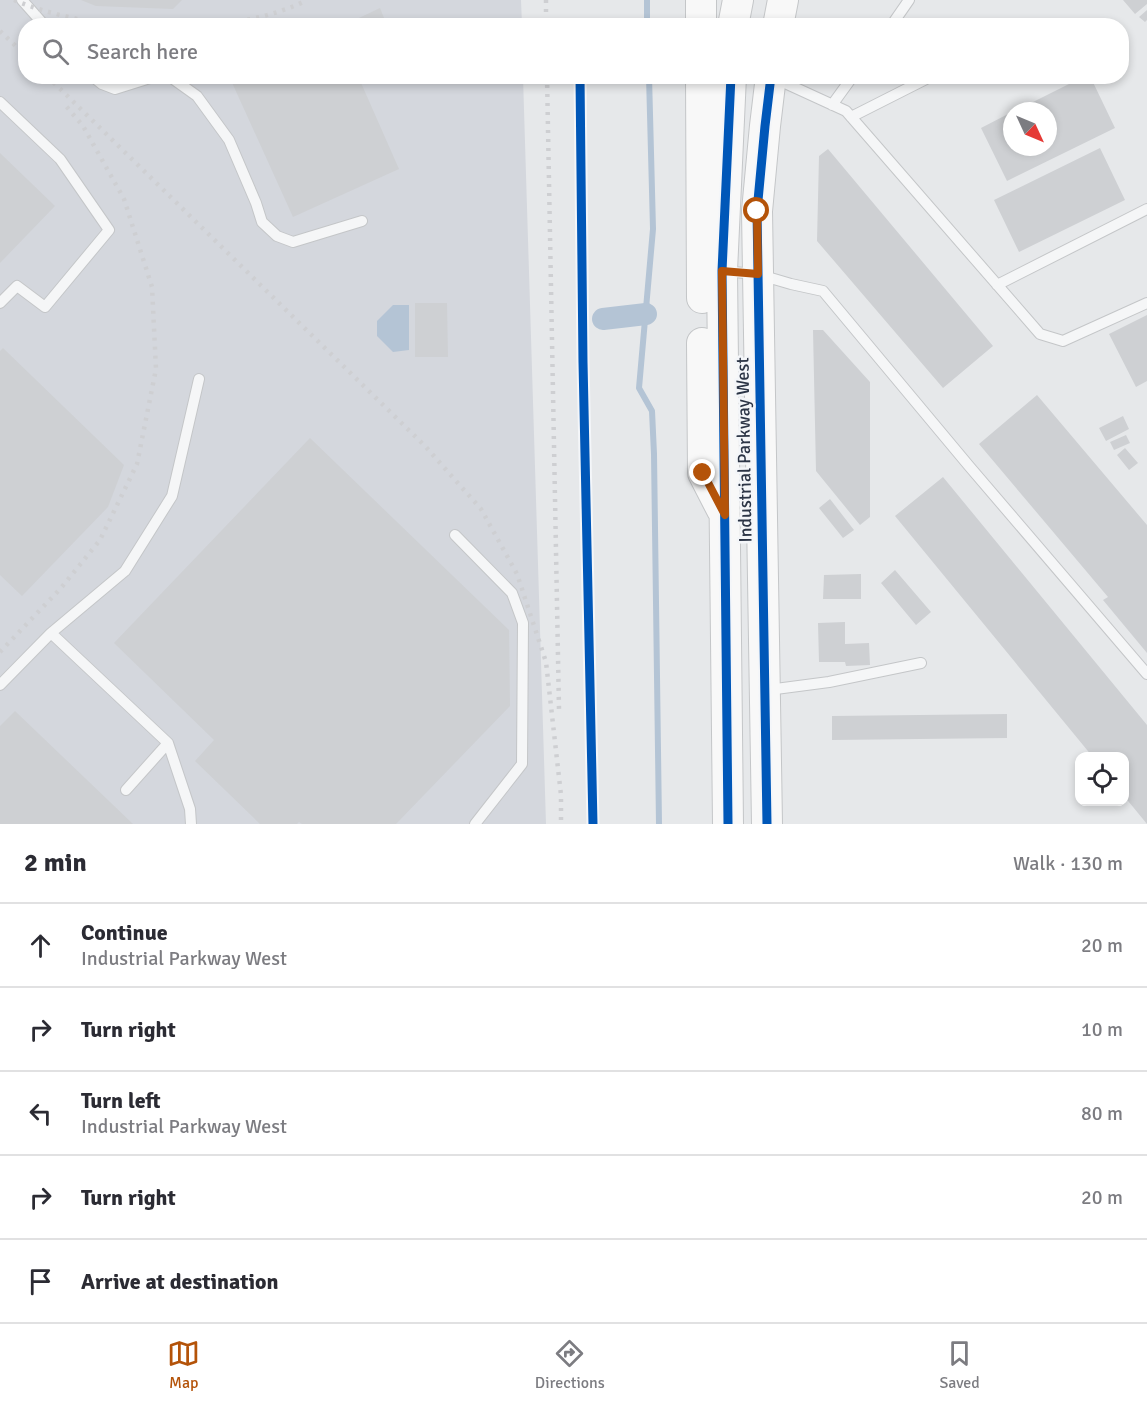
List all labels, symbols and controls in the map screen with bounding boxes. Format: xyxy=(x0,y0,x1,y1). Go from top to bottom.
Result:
search box xyxy=(18,18,1129,84)
icon: search xyxy=(39,35,72,68)
text: Search here xyxy=(87,38,198,65)
north arrow xyxy=(1003,102,1057,156)
route start xyxy=(743,197,769,223)
street label: Industrial Parkway West xyxy=(731,357,757,543)
route end xyxy=(689,459,715,485)
map controls xyxy=(1075,752,1129,806)
button: locate xyxy=(1075,752,1129,806)
text: 2 min xyxy=(24,847,87,879)
text: Walk · 130 m xyxy=(1013,851,1123,876)
text: Continue xyxy=(81,919,168,946)
icon: ahead xyxy=(24,929,57,962)
text: 20 m xyxy=(1081,933,1123,958)
text: Industrial Parkway West xyxy=(81,946,287,971)
icon: right xyxy=(24,1013,57,1046)
text: Turn right xyxy=(81,1016,176,1043)
text: 10 m xyxy=(1081,1017,1123,1042)
text: Turn left xyxy=(81,1087,161,1114)
icon: left xyxy=(24,1097,57,1130)
text: 80 m xyxy=(1081,1101,1123,1126)
text: Industrial Parkway West xyxy=(81,1114,287,1139)
icon: right xyxy=(24,1181,57,1214)
text: Turn right xyxy=(81,1184,176,1211)
text: 20 m xyxy=(1081,1185,1123,1210)
icon: arrive xyxy=(24,1265,57,1298)
text: Arrive at destination xyxy=(81,1268,278,1295)
tab: Map xyxy=(167,1337,200,1393)
tab: Directions xyxy=(535,1337,605,1393)
tab: Saved xyxy=(939,1337,980,1393)

